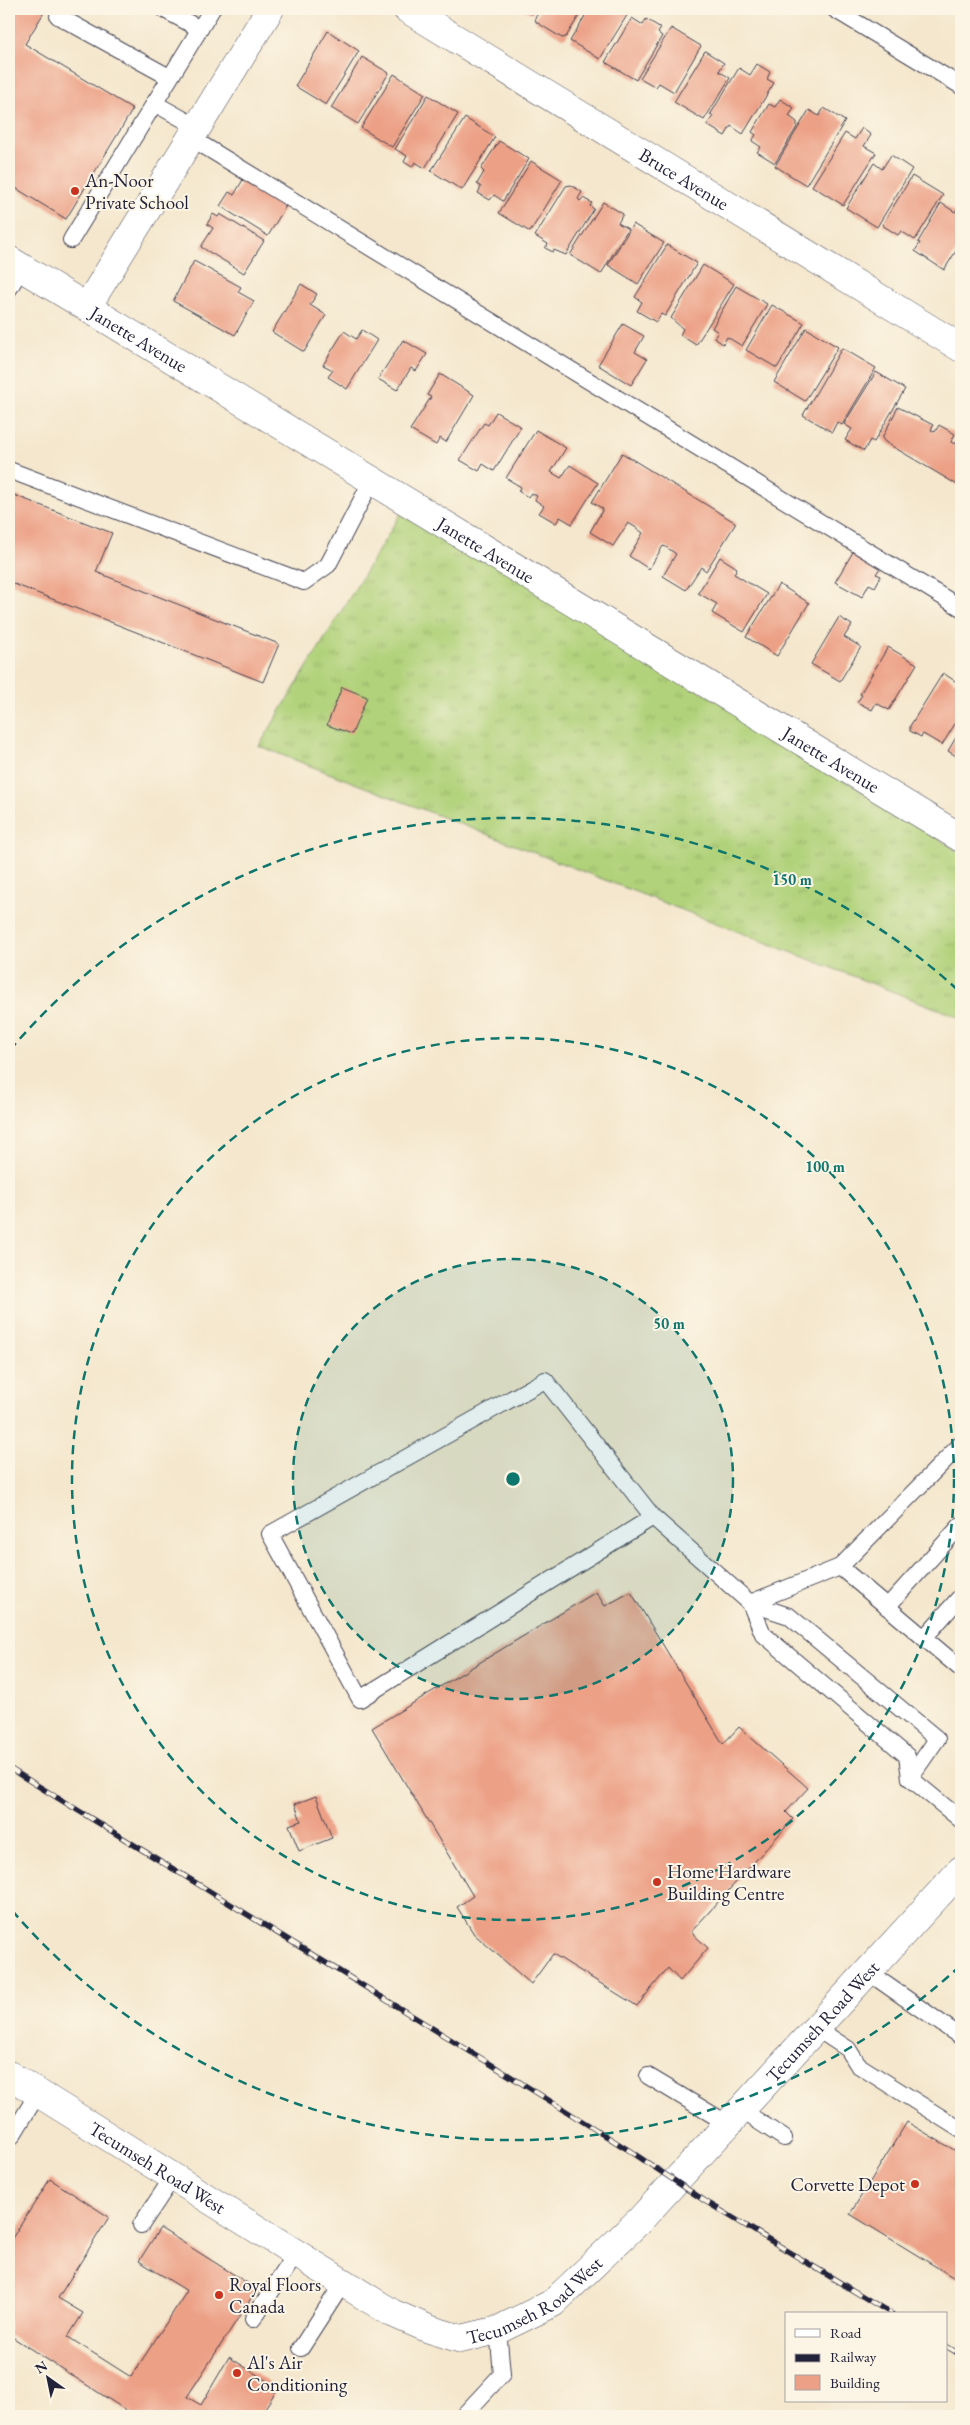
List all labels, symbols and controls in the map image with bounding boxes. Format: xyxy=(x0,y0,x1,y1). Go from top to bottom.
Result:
street label: Bruce Avenue xyxy=(634,142,733,216)
place label: An-Noor Private School xyxy=(84,168,189,215)
marker: An-Noor Private School xyxy=(69,185,81,197)
street label: Janette Avenue xyxy=(84,299,192,378)
street label: Janette Avenue xyxy=(431,510,539,589)
street label: Janette Avenue xyxy=(776,720,884,799)
text: 150 m xyxy=(772,870,812,889)
text: 100 m xyxy=(805,1157,845,1176)
text: 50 m xyxy=(653,1314,685,1333)
centre of rings xyxy=(504,1470,522,1488)
place label: Home Hardware Building Centre xyxy=(667,1859,791,1906)
marker: Home Hardware Building Centre xyxy=(651,1876,663,1888)
street label: Tecumseh Road West xyxy=(761,1956,885,2088)
street label: Tecumseh Road West xyxy=(84,2116,230,2220)
place label: Corvette Depot xyxy=(790,2172,905,2197)
marker: Corvette Depot xyxy=(909,2178,921,2190)
street label: Tecumseh Road West xyxy=(464,2251,608,2350)
place label: Royal Floors Canada xyxy=(229,2272,321,2319)
marker: Royal Floors Canada xyxy=(213,2289,225,2301)
legend xyxy=(785,2312,948,2402)
text: Road xyxy=(830,2323,862,2342)
text: Railway xyxy=(830,2347,877,2366)
place label: Al's Air Conditioning xyxy=(246,2350,348,2397)
north arrow xyxy=(22,2352,72,2402)
text: N xyxy=(31,2356,51,2378)
marker: Al's Air Conditioning xyxy=(231,2367,243,2379)
text: Building xyxy=(830,2373,880,2392)

